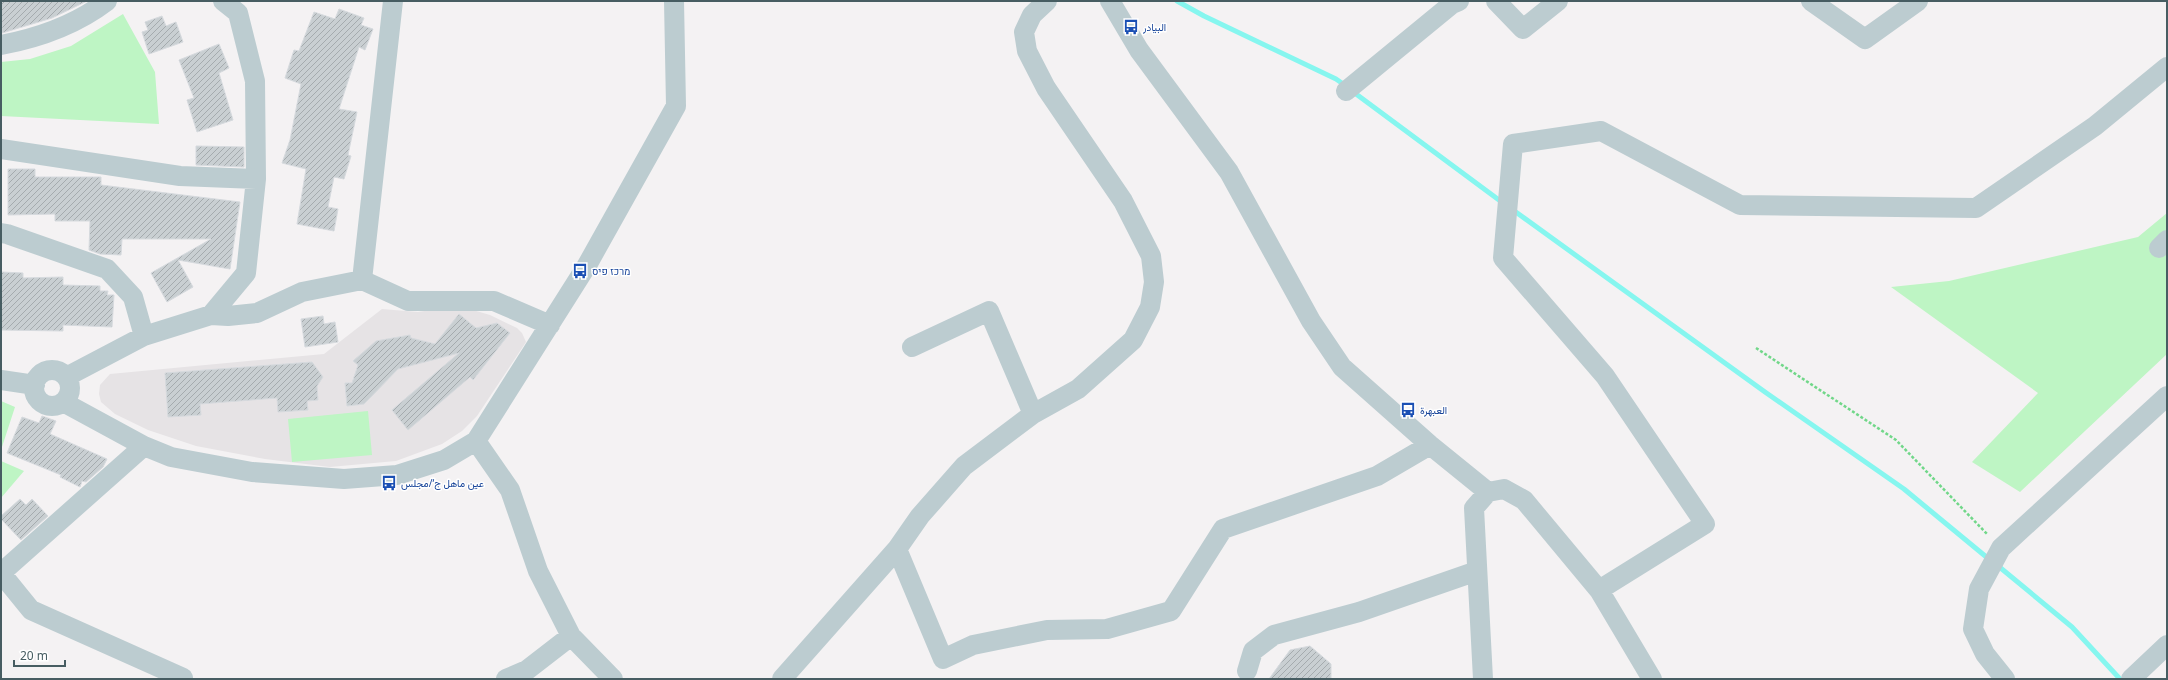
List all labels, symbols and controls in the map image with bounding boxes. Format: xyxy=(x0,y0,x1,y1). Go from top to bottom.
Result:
bus stop icon: البيادر xyxy=(1122,18,1140,36)
place label: البيادر xyxy=(1142,20,1166,34)
bus stop icon: מרכז פיס xyxy=(571,262,589,280)
place label: מרכז פיס xyxy=(592,264,630,278)
bus stop icon: العبهرة xyxy=(1399,401,1417,419)
place label: العبهرة xyxy=(1420,403,1447,417)
bus stop icon: عين ماهل ج‘/مجلس xyxy=(380,474,398,492)
place label: عين ماهل ج‘/مجلس xyxy=(401,476,484,490)
scale bar xyxy=(14,642,65,668)
text: 20 m xyxy=(20,647,48,664)

